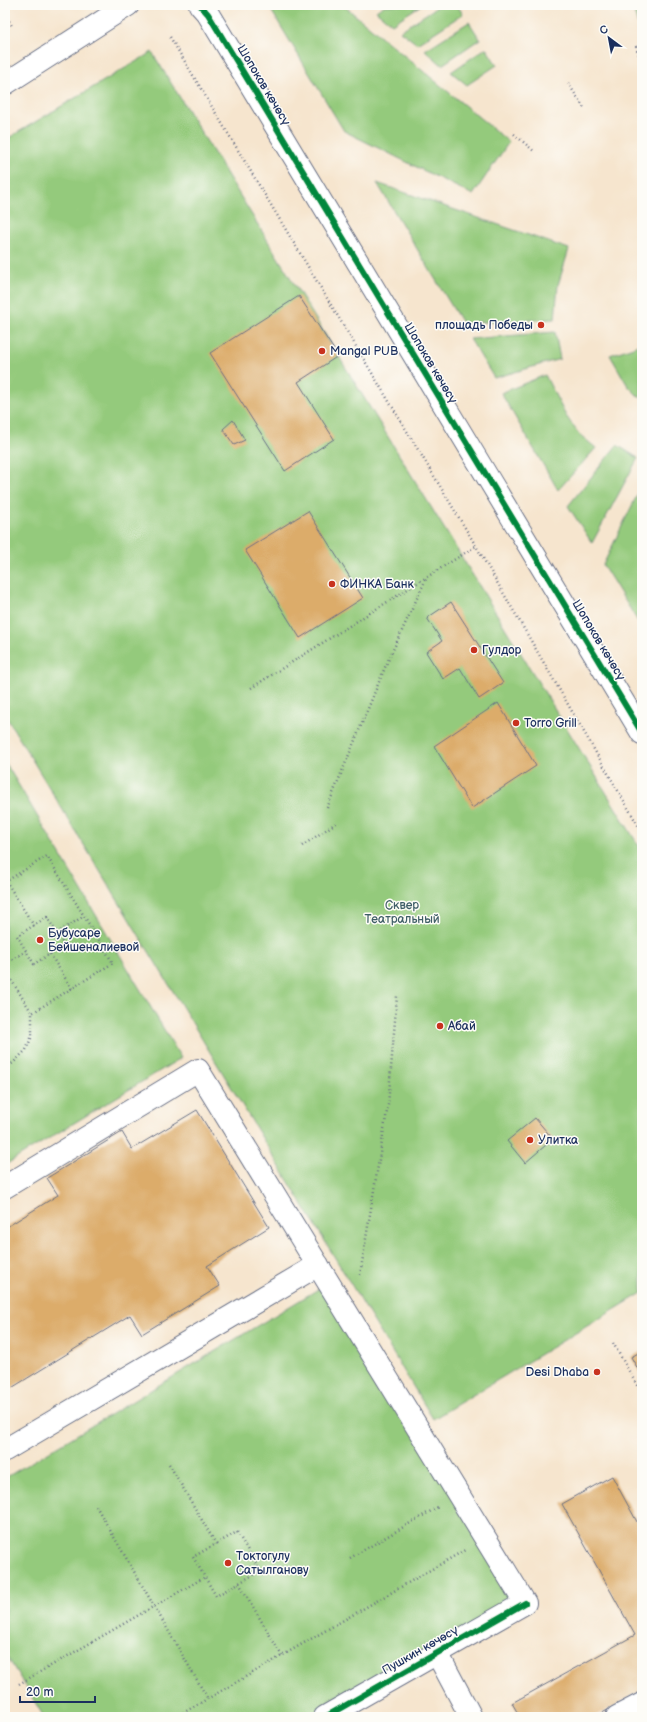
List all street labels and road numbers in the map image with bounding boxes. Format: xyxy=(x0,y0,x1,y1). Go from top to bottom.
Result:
street label: Шопоков көчөсү xyxy=(234,42,294,128)
street label: Шопоков көчөсү xyxy=(401,320,461,406)
street label: Шопоков көчөсү xyxy=(569,597,629,683)
street label: Пушкин көчөсү xyxy=(379,1623,461,1678)

